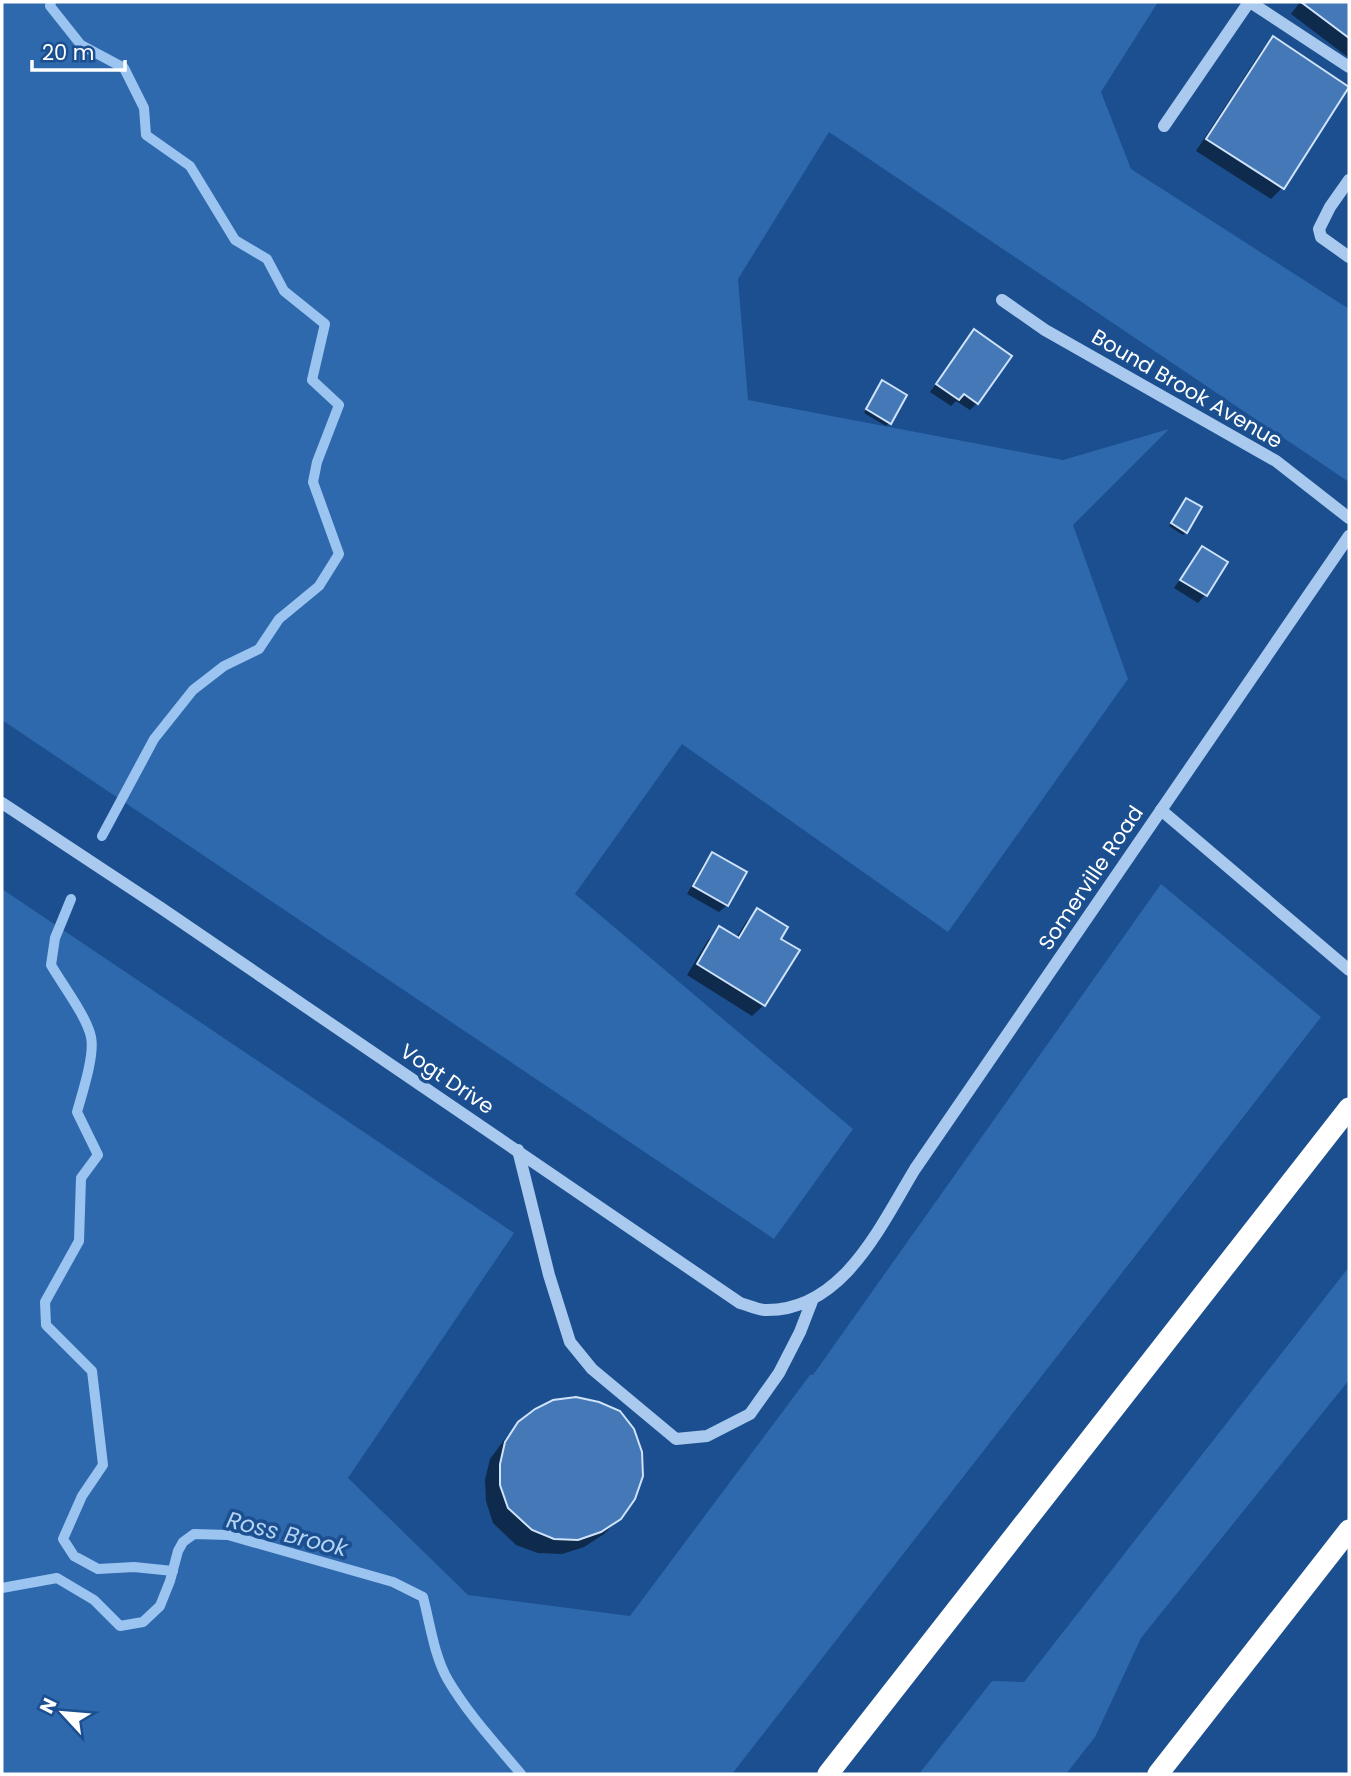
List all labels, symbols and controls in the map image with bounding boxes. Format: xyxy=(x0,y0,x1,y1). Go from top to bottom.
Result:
scale bar xyxy=(32,28,124,72)
text: 20 m xyxy=(42,38,95,67)
street label: Bound Brook Avenue xyxy=(1087,322,1288,455)
street label: Somerville Road xyxy=(1031,800,1150,956)
street label: Vogt Drive xyxy=(395,1036,500,1121)
water label: Ross Brook xyxy=(223,1504,352,1565)
north arrow xyxy=(28,1678,98,1748)
text: N xyxy=(33,1693,63,1718)

